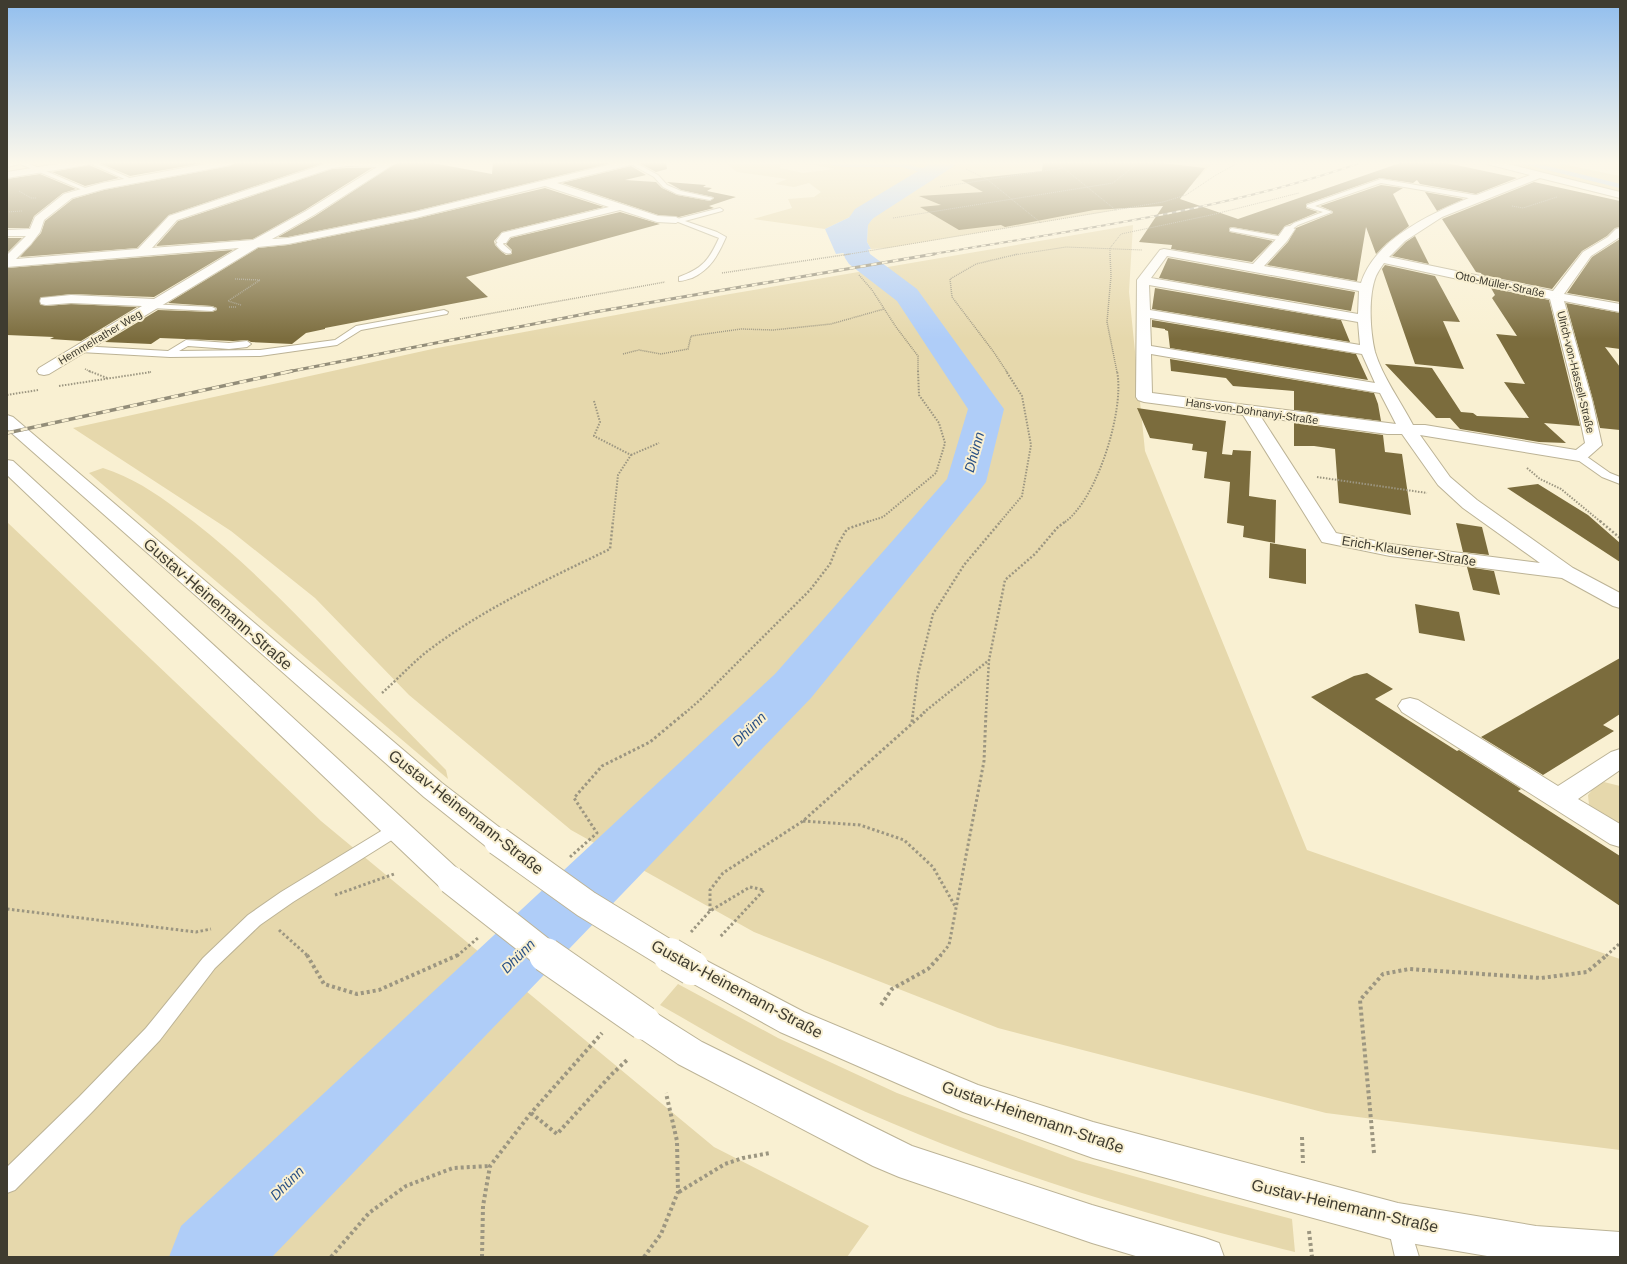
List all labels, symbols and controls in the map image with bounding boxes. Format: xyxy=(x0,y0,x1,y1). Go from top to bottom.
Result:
street label: Otto-Müller-Straße xyxy=(1454,269,1546,299)
street label: Hemmelrather Weg xyxy=(56,307,144,367)
street label: Ulrich-von-Hassell-Straße xyxy=(1555,309,1597,435)
street label: Hans-von-Dohnanyi-Straße xyxy=(1185,396,1319,426)
water label: Dhünn xyxy=(961,430,987,474)
street label: Erich-Klausener-Straße xyxy=(1341,533,1477,569)
street label: Gustav-Heinemann-Straße xyxy=(140,535,296,673)
water label: Dhünn xyxy=(729,709,769,749)
street label: Gustav-Heinemann-Straße xyxy=(385,746,547,878)
water label: Dhünn xyxy=(498,936,538,976)
street label: Gustav-Heinemann-Straße xyxy=(649,937,825,1041)
street label: Gustav-Heinemann-Straße xyxy=(940,1078,1126,1156)
water label: Dhünn xyxy=(267,1163,307,1203)
street label: Gustav-Heinemann-Straße xyxy=(1250,1176,1440,1236)

